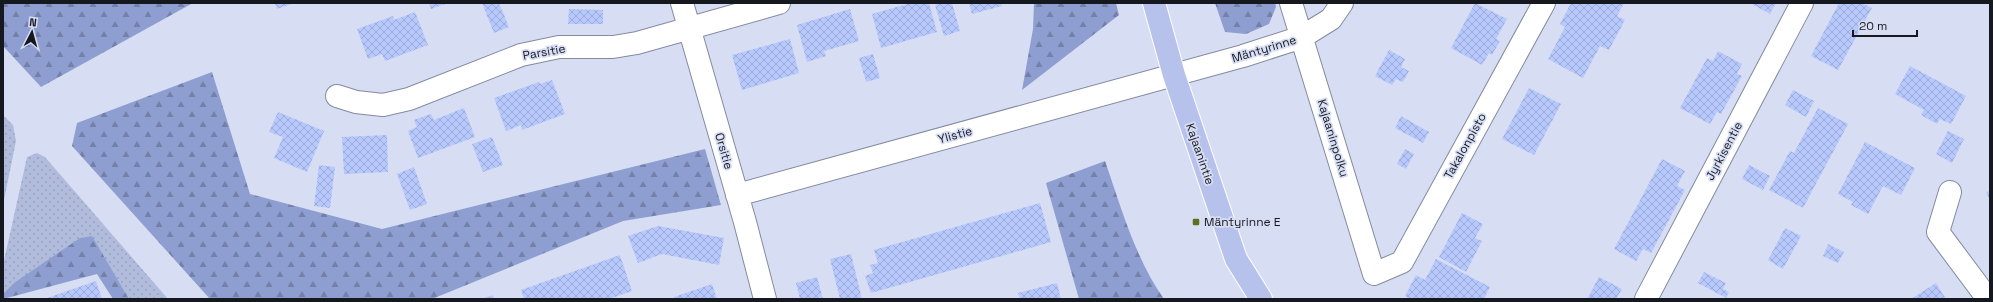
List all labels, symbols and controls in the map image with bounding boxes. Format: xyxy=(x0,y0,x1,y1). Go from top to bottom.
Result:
north arrow xyxy=(12,12,52,52)
scale bar xyxy=(1853,12,1917,38)
text: N xyxy=(29,15,37,29)
text: 20 m xyxy=(1859,18,1887,34)
street label: Mäntyrinne xyxy=(1230,32,1298,66)
street label: Parsitie xyxy=(521,40,567,64)
street label: Kajaaninpolku xyxy=(1314,97,1352,179)
street label: Takalonpisto xyxy=(1440,110,1490,182)
street label: Jyrkisentie xyxy=(1702,119,1746,183)
street label: Kajaanintie xyxy=(1182,121,1218,187)
street label: Ylistie xyxy=(936,123,974,147)
street label: Orsitie xyxy=(711,131,737,171)
place label: Mäntyrinne E xyxy=(1204,214,1281,230)
marker: Mäntyrinne E xyxy=(1191,217,1201,227)

